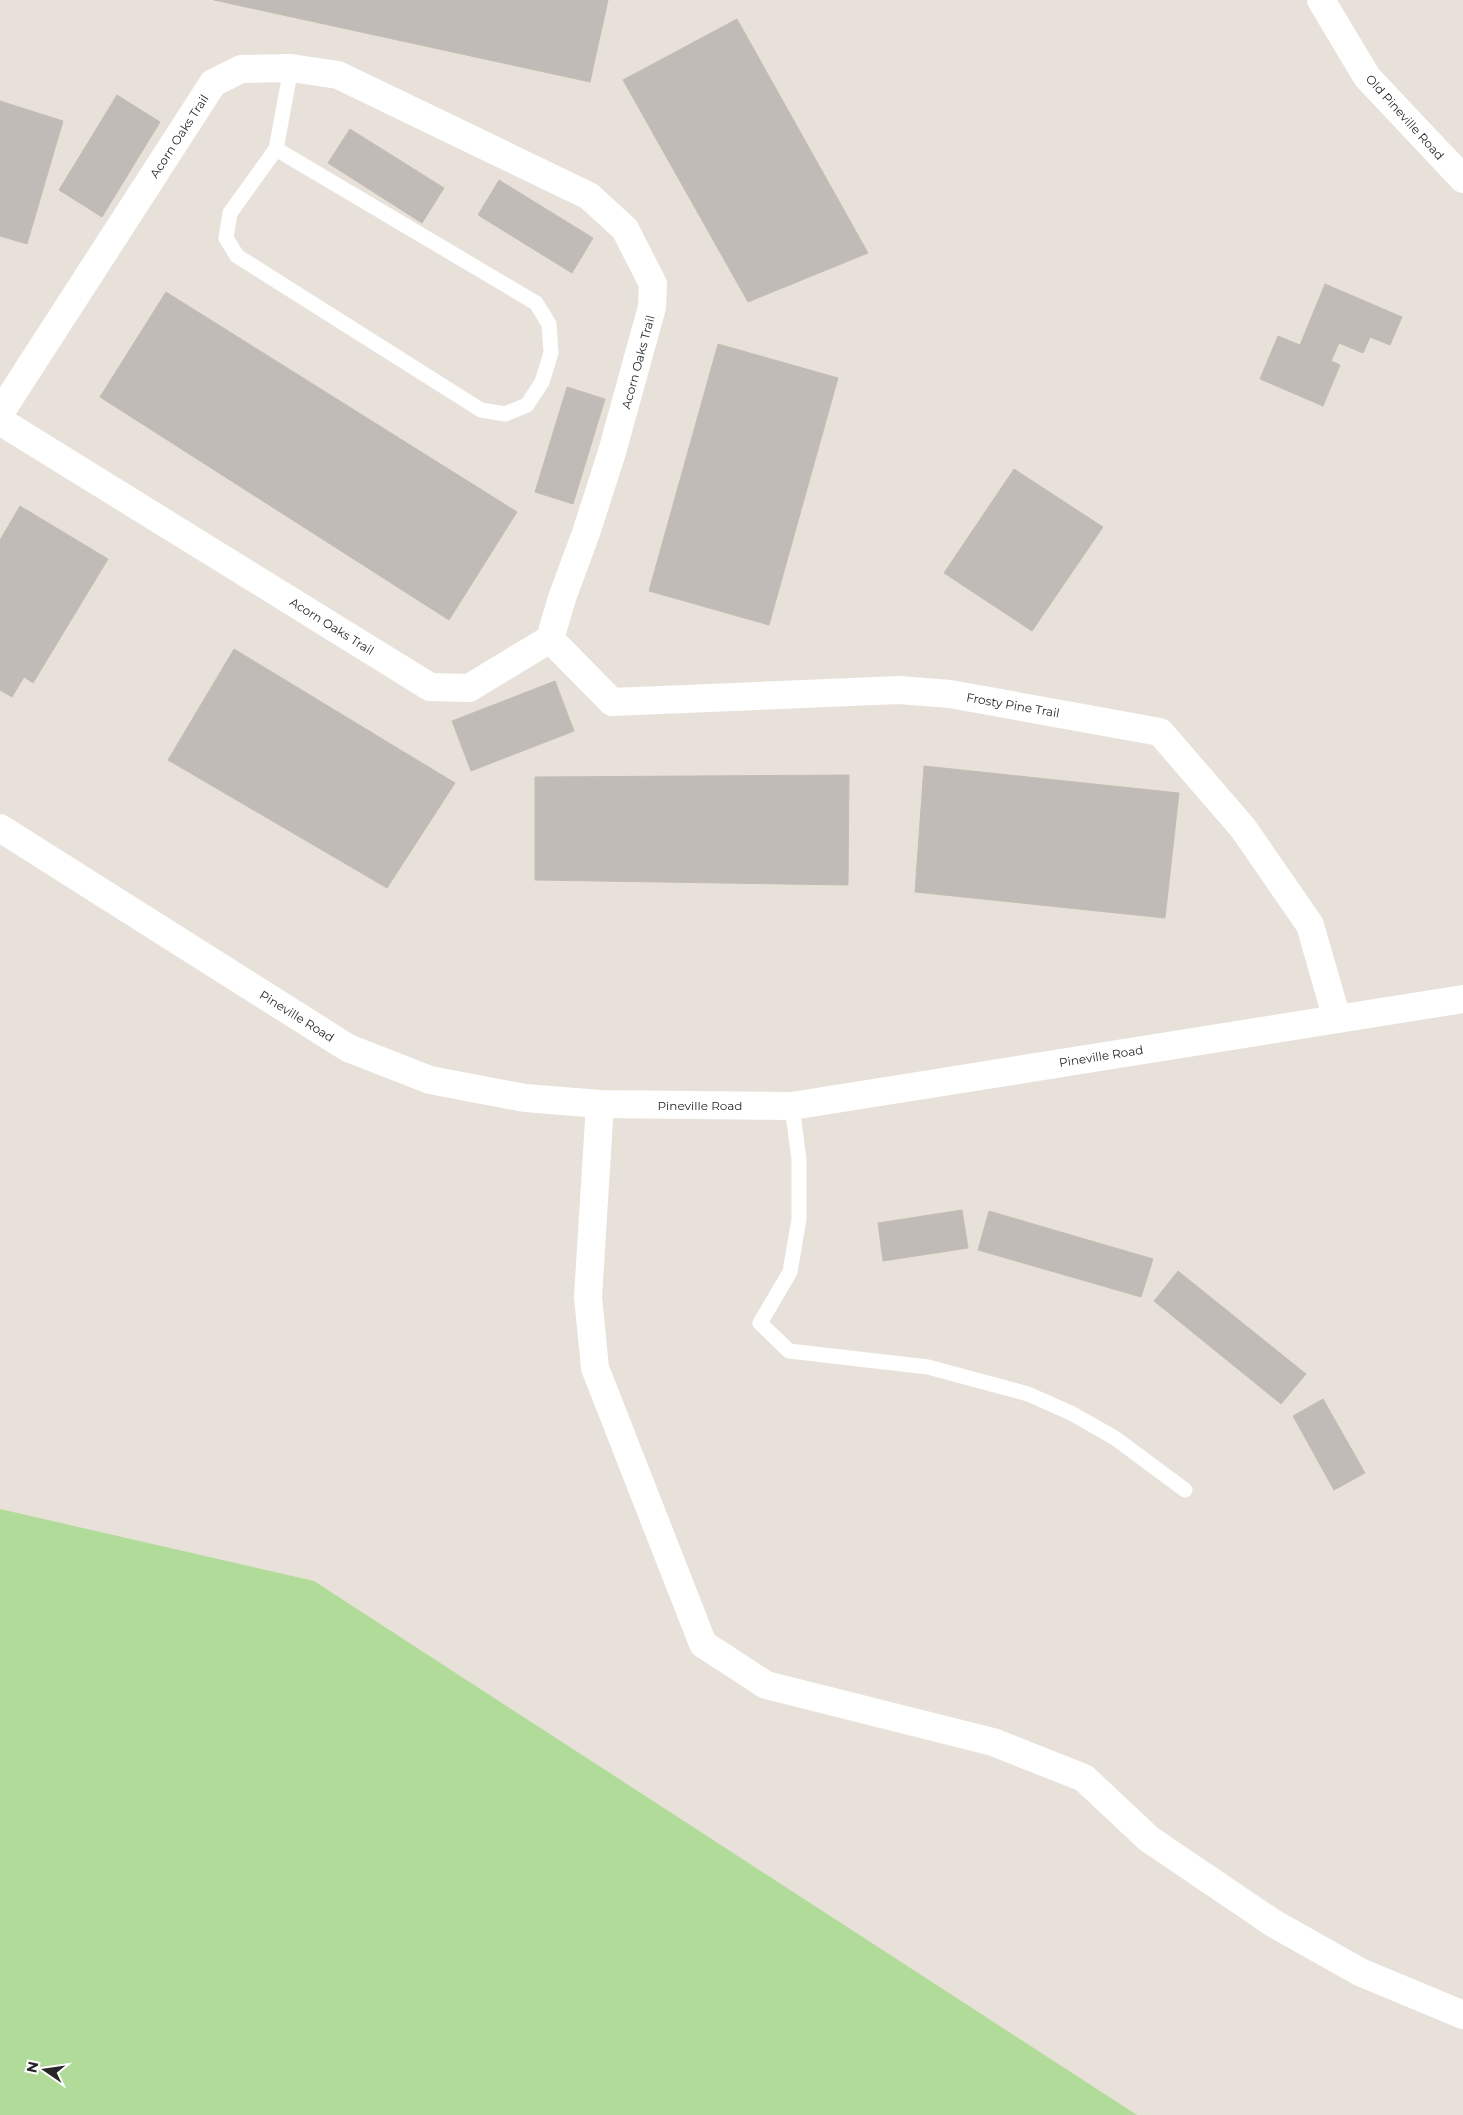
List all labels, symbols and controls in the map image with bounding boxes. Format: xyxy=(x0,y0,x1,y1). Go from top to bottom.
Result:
street label: Old Pineville Road xyxy=(1363,71,1447,163)
street label: Acorn Oaks Trail xyxy=(146,91,212,181)
street label: Acorn Oaks Trail xyxy=(618,313,658,411)
street label: Acorn Oaks Trail xyxy=(287,594,377,658)
street label: Frosty Pine Trail xyxy=(965,689,1061,721)
street label: Pineville Road xyxy=(257,987,337,1045)
street label: Pineville Road xyxy=(1058,1042,1144,1070)
street label: Pineville Road xyxy=(657,1098,743,1113)
north arrow xyxy=(20,2045,70,2095)
text: N xyxy=(22,2060,42,2075)

